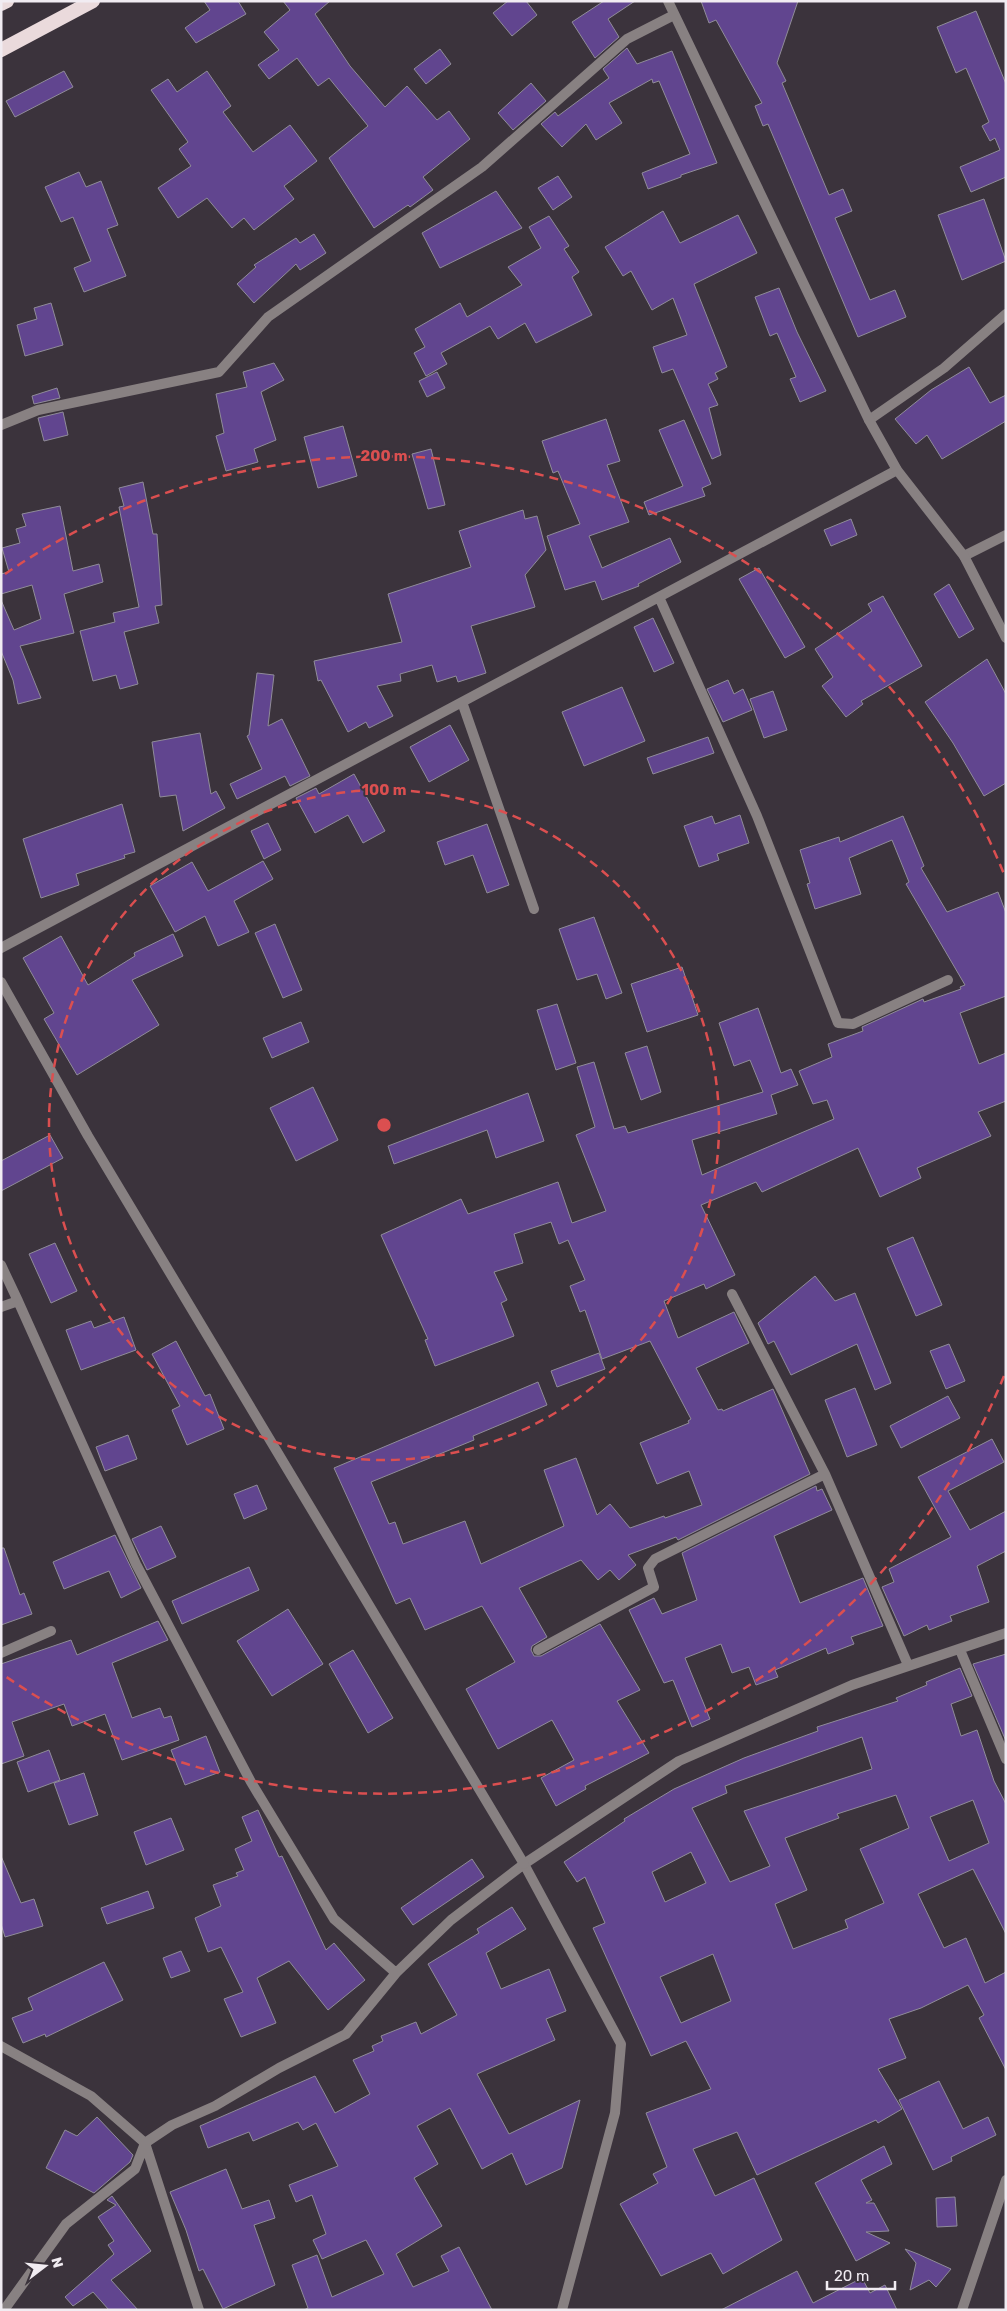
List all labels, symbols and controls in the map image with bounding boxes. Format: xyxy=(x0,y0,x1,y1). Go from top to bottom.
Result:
text: 200 m xyxy=(360,447,408,465)
text: 100 m xyxy=(362,781,406,799)
centre of rings xyxy=(375,1116,393,1134)
north arrow xyxy=(20,2241,70,2291)
text: N xyxy=(47,2255,67,2270)
scale bar xyxy=(827,2258,894,2290)
text: 20 m xyxy=(834,2267,869,2285)

